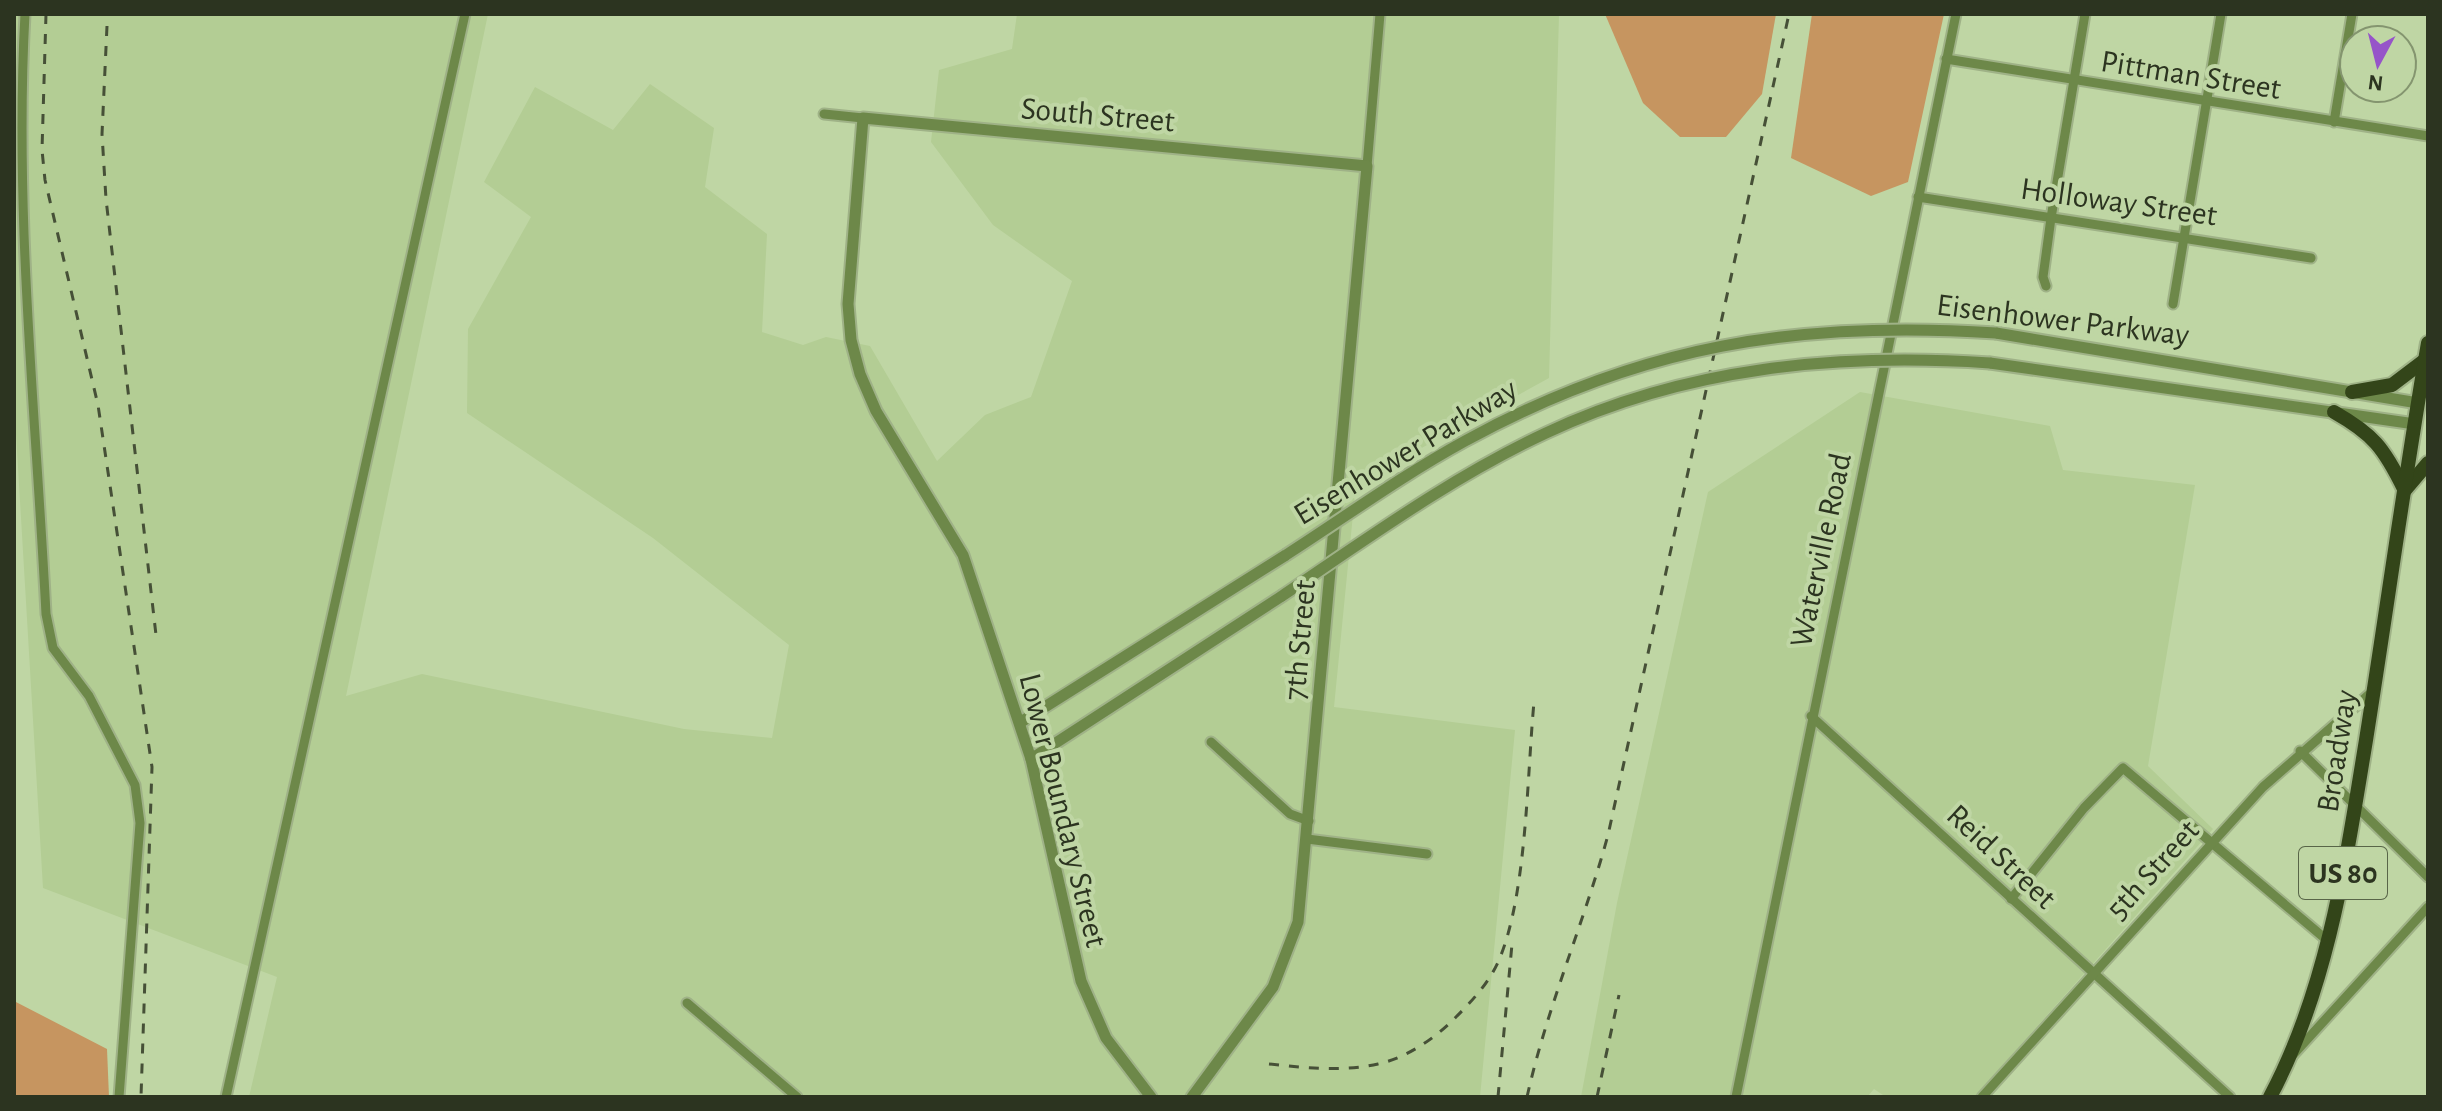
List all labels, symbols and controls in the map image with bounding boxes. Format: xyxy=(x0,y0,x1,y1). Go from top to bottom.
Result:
north arrow xyxy=(2338,24,2418,104)
street label: Pittman Street xyxy=(2098,45,2283,105)
text: N xyxy=(2367,71,2385,95)
street label: South Street xyxy=(1020,92,1176,138)
street label: Holloway Street xyxy=(2019,172,2219,232)
street label: Eisenhower Parkway xyxy=(1935,289,2191,351)
street label: Eisenhower Parkway xyxy=(1288,373,1523,531)
street label: Waterville Road xyxy=(1785,450,1857,650)
street label: 7th Street xyxy=(1279,579,1321,702)
street label: Lower Boundary Street xyxy=(1014,670,1113,950)
street label: Broadway xyxy=(2312,687,2362,815)
street label: Reid Street xyxy=(1941,799,2062,915)
street label: 5th Street xyxy=(2100,814,2205,925)
road number: US 80 xyxy=(2299,847,2387,899)

